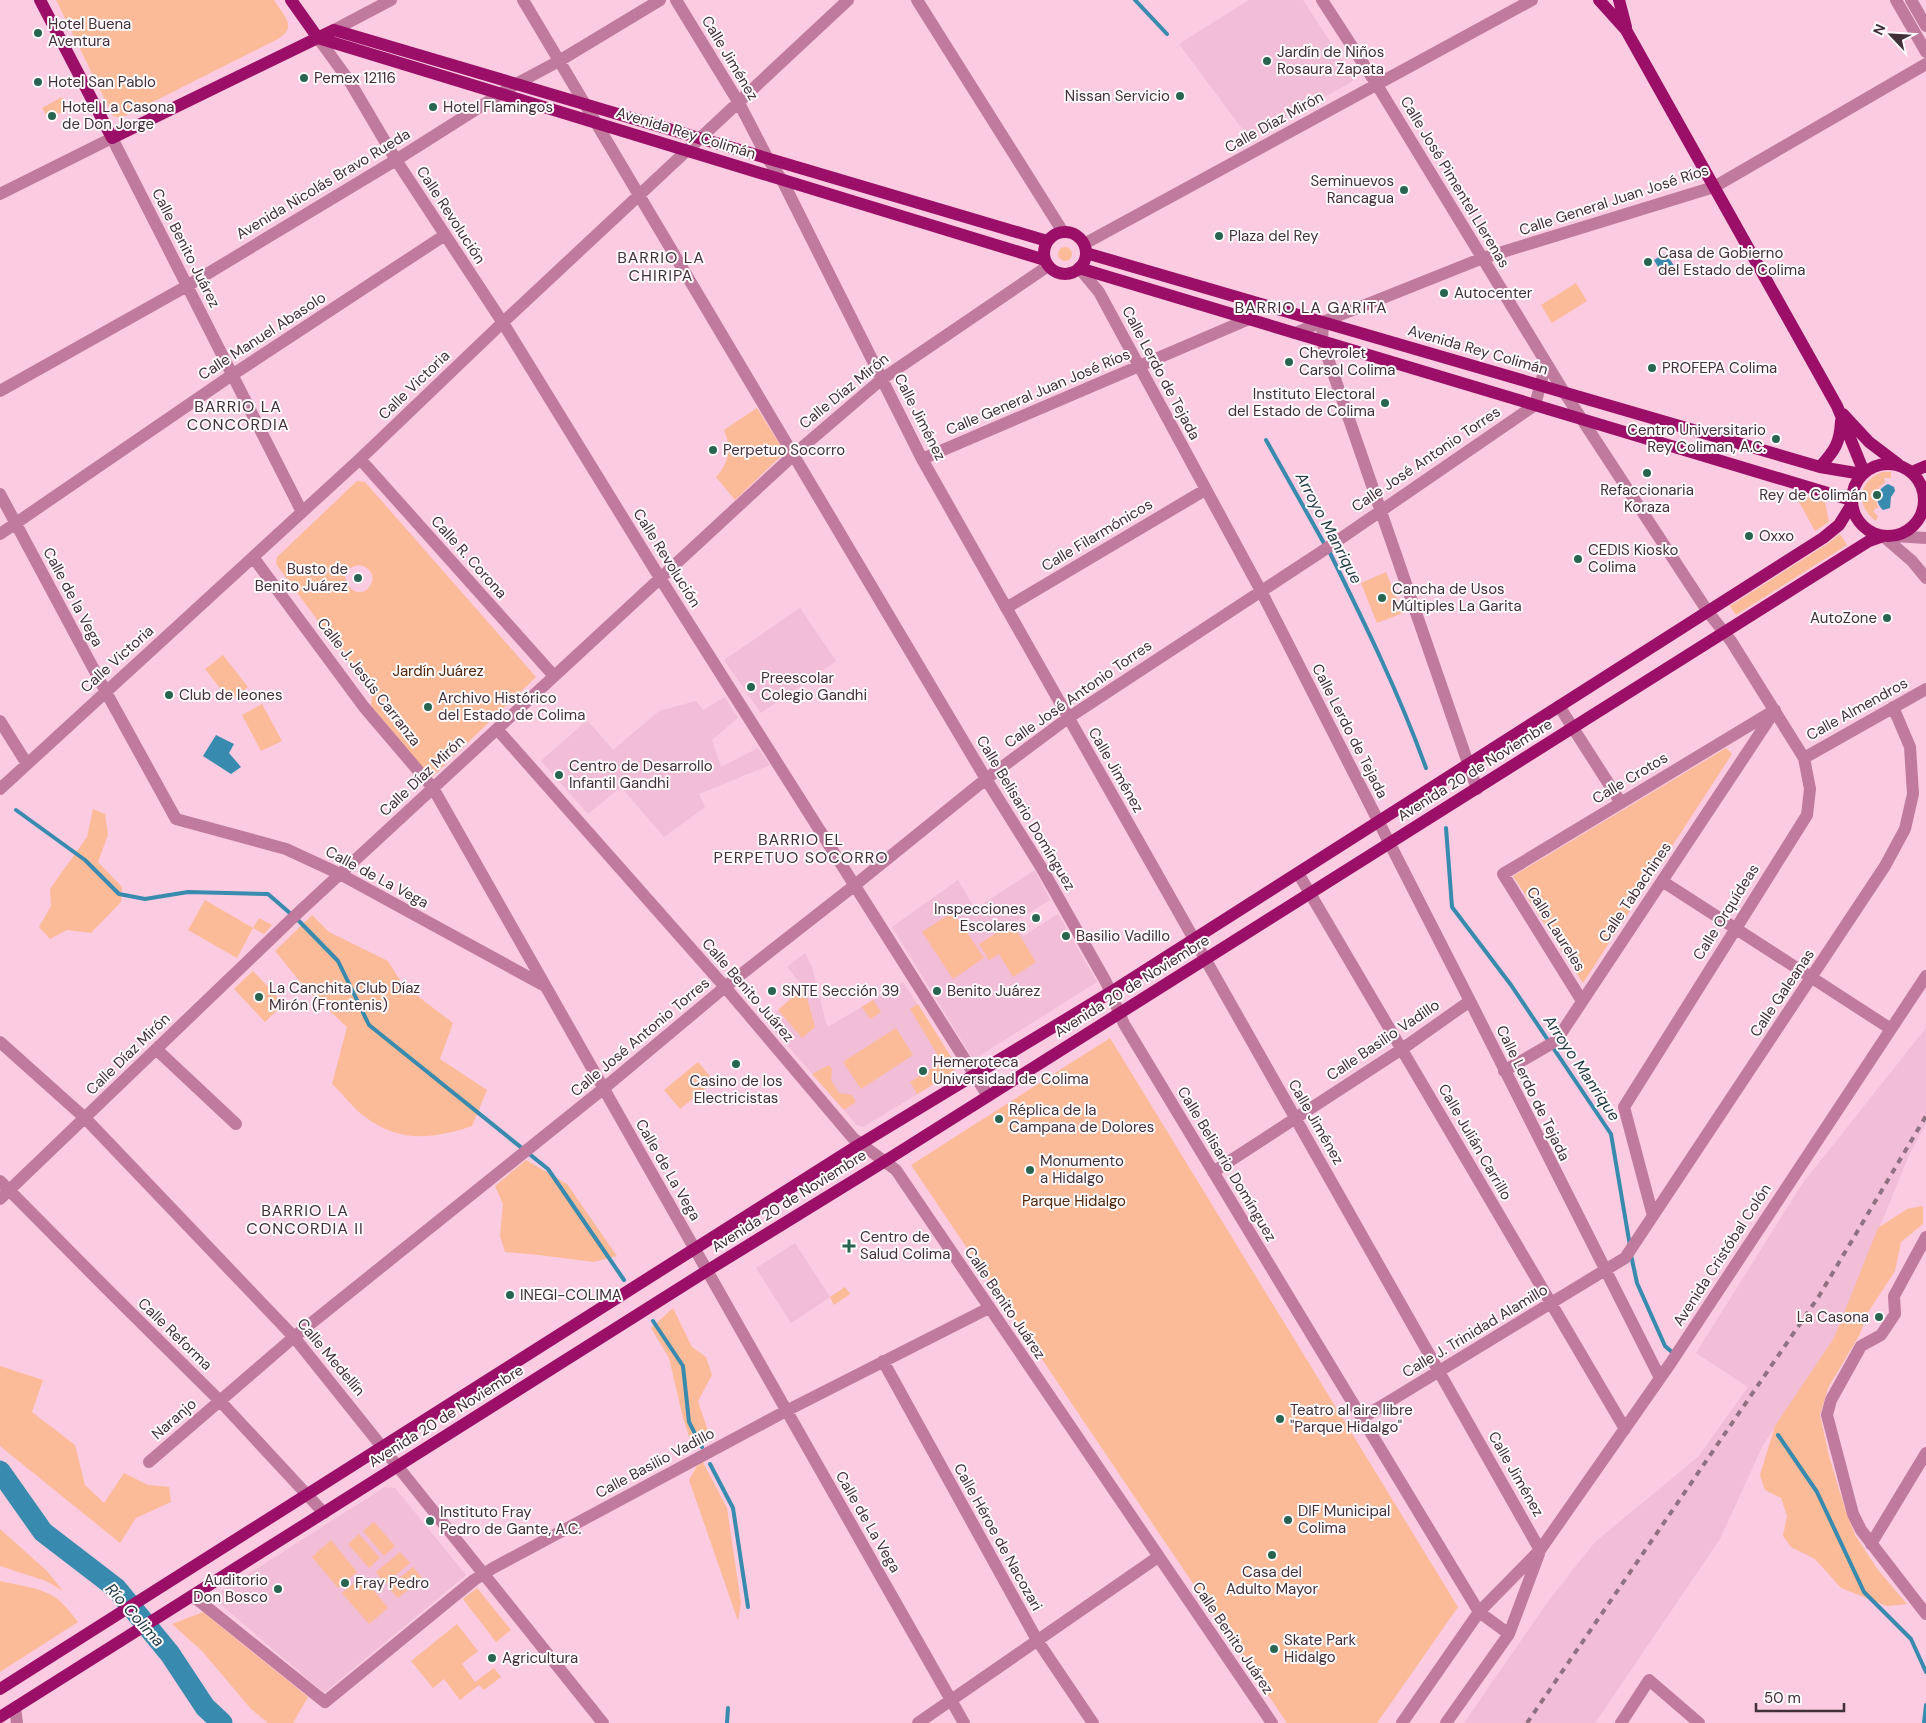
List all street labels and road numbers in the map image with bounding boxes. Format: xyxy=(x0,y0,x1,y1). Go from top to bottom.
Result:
street label: Calle Jiménez xyxy=(697,12,763,104)
street label: Calle Díaz Mirón xyxy=(1221,87,1327,157)
street label: Calle José Pimentel Llerenas xyxy=(1396,93,1514,271)
street label: Avenida Rey Colimán xyxy=(614,102,758,164)
street label: Avenida Nicolás Bravo Rueda xyxy=(232,124,414,244)
street label: Calle General Juan José Ríos xyxy=(1517,160,1711,240)
street label: Calle Revolución xyxy=(412,162,490,268)
street label: Calle Benito Juárez xyxy=(147,185,225,311)
street label: Calle Manuel Abasolo xyxy=(194,287,330,385)
street label: Calle Lerdo de Tejada xyxy=(1117,303,1205,443)
street label: Avenida Rey Colimán xyxy=(1406,320,1550,380)
street label: Calle General Juan José Ríos xyxy=(943,344,1133,440)
street label: Calle Victoria xyxy=(374,346,454,424)
street label: Calle Díaz Mirón xyxy=(795,349,893,433)
street label: Calle Jiménez xyxy=(889,370,951,464)
street label: Calle José Antonio Torres xyxy=(1348,402,1504,516)
street label: Calle Filarmónicos xyxy=(1038,494,1156,576)
street label: Calle Revolución xyxy=(629,505,705,611)
street label: Calle R. Corona xyxy=(427,511,511,603)
street label: Calle de la Vega xyxy=(38,544,108,650)
street label: Calle J. Jesús Carranza xyxy=(313,614,425,750)
street label: Calle Victoria xyxy=(76,621,158,697)
street label: Calle José Antonio Torres xyxy=(1000,635,1156,753)
street label: Calle Lerdo de Tejada xyxy=(1307,660,1393,802)
street label: Calle Almendros xyxy=(1803,673,1911,745)
street label: Avenida 20 de Noviembre xyxy=(1394,714,1556,826)
street label: Calle Jiménez xyxy=(1084,724,1149,816)
street label: Calle Díaz Mirón xyxy=(375,731,469,821)
street label: Calle Belisario Domínguez xyxy=(972,732,1080,894)
street label: Calle Crotos xyxy=(1588,748,1672,808)
street label: Calle Tabachines xyxy=(1594,838,1676,946)
street label: Calle de La Vega xyxy=(322,841,432,913)
street label: Calle Orquídeas xyxy=(1688,860,1764,964)
street label: Calle Laureles xyxy=(1522,883,1590,975)
street label: Avenida 20 de Noviembre xyxy=(1051,930,1213,1042)
street label: Calle Benito Juárez xyxy=(697,934,799,1046)
street label: Calle Galeanas xyxy=(1745,945,1819,1041)
street label: Calle José Antonio Torres xyxy=(566,973,714,1101)
street label: Calle Basilio Vadillo xyxy=(1323,995,1443,1085)
street label: Calle Díaz Mirón xyxy=(82,1009,174,1099)
street label: Calle Lerdo de Tejada xyxy=(1491,1022,1575,1164)
street label: Calle Jiménez xyxy=(1284,1076,1349,1168)
street label: Calle Julián Carrillo xyxy=(1434,1080,1516,1204)
street label: Calle Belisario Domínguez xyxy=(1173,1083,1281,1245)
street label: Calle de La Vega xyxy=(631,1116,705,1224)
street label: Avenida 20 de Noviembre xyxy=(708,1145,870,1257)
street label: Avenida Cristóbal Colón xyxy=(1668,1180,1776,1330)
street label: Calle Benito Juárez xyxy=(960,1243,1050,1363)
street label: Calle J. Trinidad Alamillo xyxy=(1399,1280,1551,1382)
street label: Calle Reforma xyxy=(134,1294,216,1374)
street label: Calle Medellín xyxy=(293,1314,369,1400)
street label: Avenida 20 de Noviembre xyxy=(365,1360,527,1472)
street label: Naranjo xyxy=(147,1394,201,1444)
street label: Calle Basilio Vadillo xyxy=(592,1423,718,1503)
street label: Calle Jiménez xyxy=(1484,1428,1549,1520)
street label: Calle Héroe de Nacozari xyxy=(949,1460,1047,1614)
street label: Calle de La Vega xyxy=(831,1468,905,1576)
street label: Calle Benito Juárez xyxy=(1188,1578,1278,1698)

